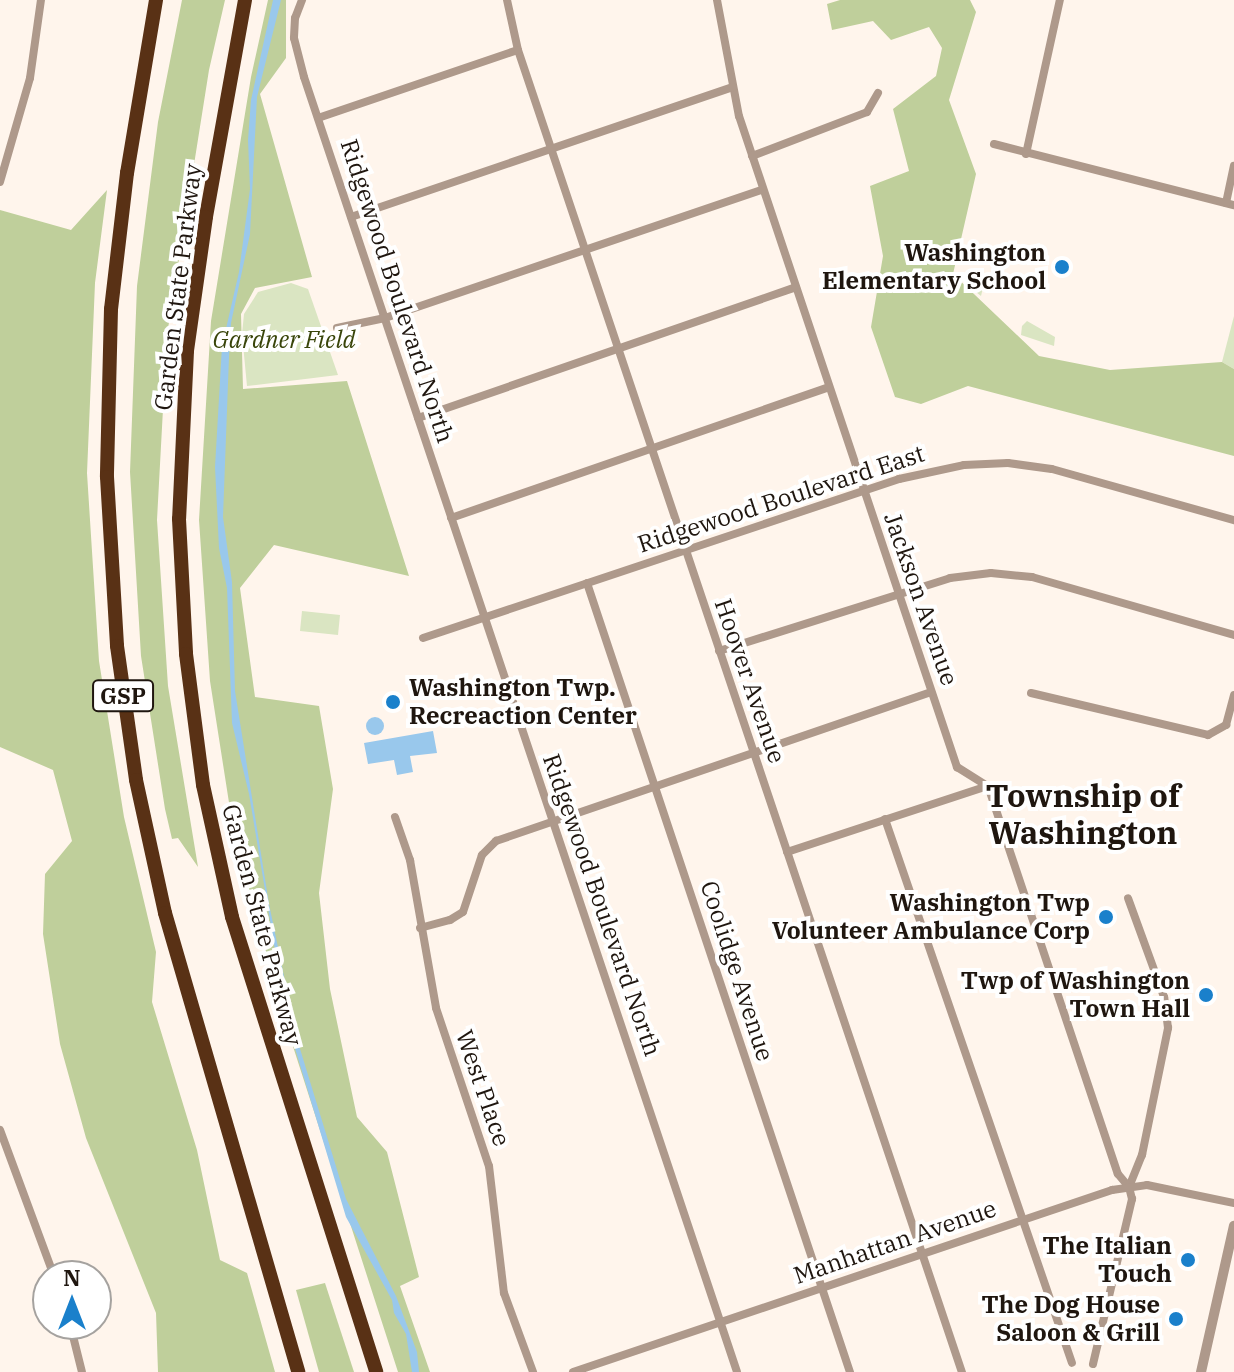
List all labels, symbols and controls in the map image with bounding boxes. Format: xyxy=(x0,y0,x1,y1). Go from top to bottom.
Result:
street label: Ridgewood Boulevard North xyxy=(334,136,460,446)
street label: Garden State Parkway xyxy=(149,162,207,412)
place label: Washington Elementary School xyxy=(822,239,1046,295)
marker: Washington Elementary School xyxy=(1053,258,1071,276)
park label: Gardner Field xyxy=(213,326,355,354)
street label: Ridgewood Boulevard East xyxy=(634,439,928,559)
street label: Jackson Avenue xyxy=(878,509,964,689)
street label: Hoover Avenue xyxy=(708,595,792,767)
place label: Washington Twp. Recreaction Center xyxy=(409,674,637,730)
road number: GSP xyxy=(91,678,155,714)
marker: Washington Twp. Recreaction Center xyxy=(384,693,402,711)
street label: Ridgewood Boulevard North xyxy=(537,750,667,1060)
district label: Township of Washington xyxy=(986,777,1180,852)
street label: Garden State Parkway xyxy=(216,801,308,1049)
street label: Coolidge Avenue xyxy=(694,877,780,1065)
place label: Washington Twp Volunteer Ambulance Corp xyxy=(772,889,1090,945)
marker: Washington Twp Volunteer Ambulance Corp xyxy=(1097,908,1115,926)
place label: Twp of Washington Town Hall xyxy=(961,967,1190,1023)
marker: Twp of Washington Town Hall xyxy=(1197,986,1215,1004)
street label: West Place xyxy=(450,1026,516,1150)
street label: Manhattan Avenue xyxy=(790,1194,1000,1290)
place label: The Italian Touch xyxy=(1043,1232,1172,1288)
marker: The Italian Touch xyxy=(1179,1251,1197,1269)
north arrow xyxy=(32,1260,112,1340)
text: N xyxy=(63,1263,81,1292)
place label: The Dog House Saloon & Grill xyxy=(982,1291,1160,1347)
marker: The Dog House Saloon & Grill xyxy=(1167,1310,1185,1328)

